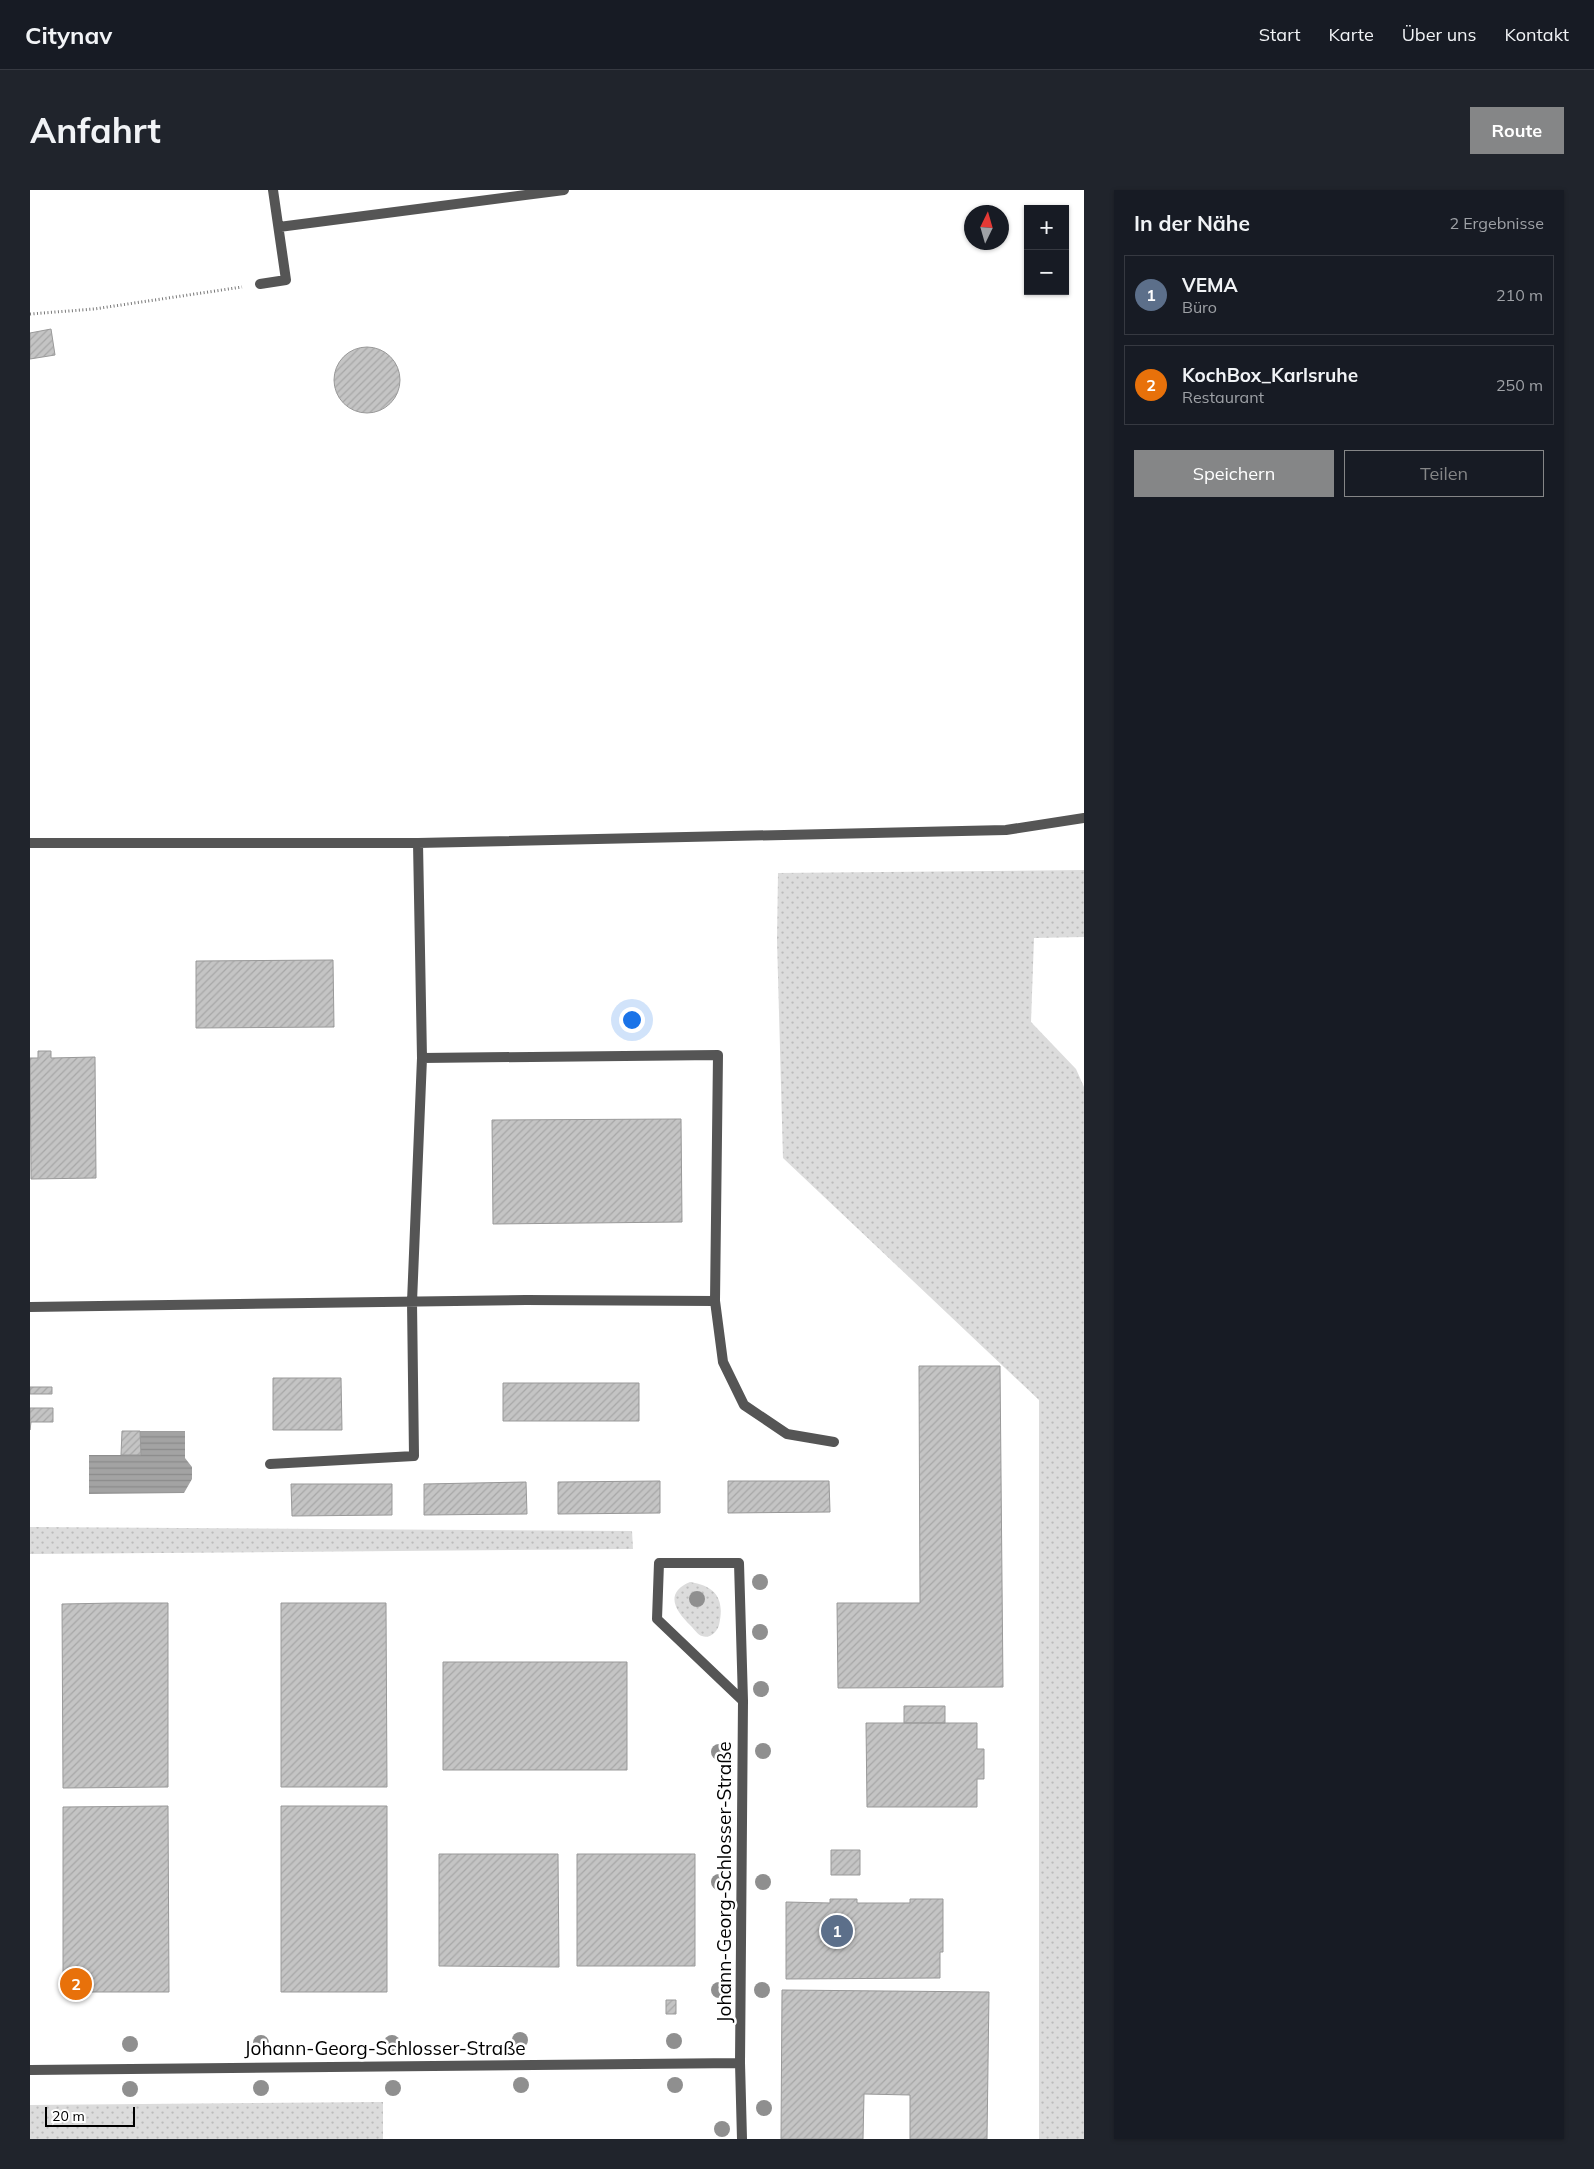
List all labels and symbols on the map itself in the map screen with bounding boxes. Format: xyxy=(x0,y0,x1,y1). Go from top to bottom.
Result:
north arrow xyxy=(964,205,1009,250)
your location xyxy=(619,1007,645,1033)
street label: Johann-Georg-Schlosser-Straße xyxy=(712,1741,736,2023)
pin: 1 xyxy=(821,1912,853,1950)
pin: 2 xyxy=(60,1965,92,2003)
street label: Johann-Georg-Schlosser-Straße xyxy=(244,2036,526,2060)
scale bar xyxy=(45,2104,135,2127)

